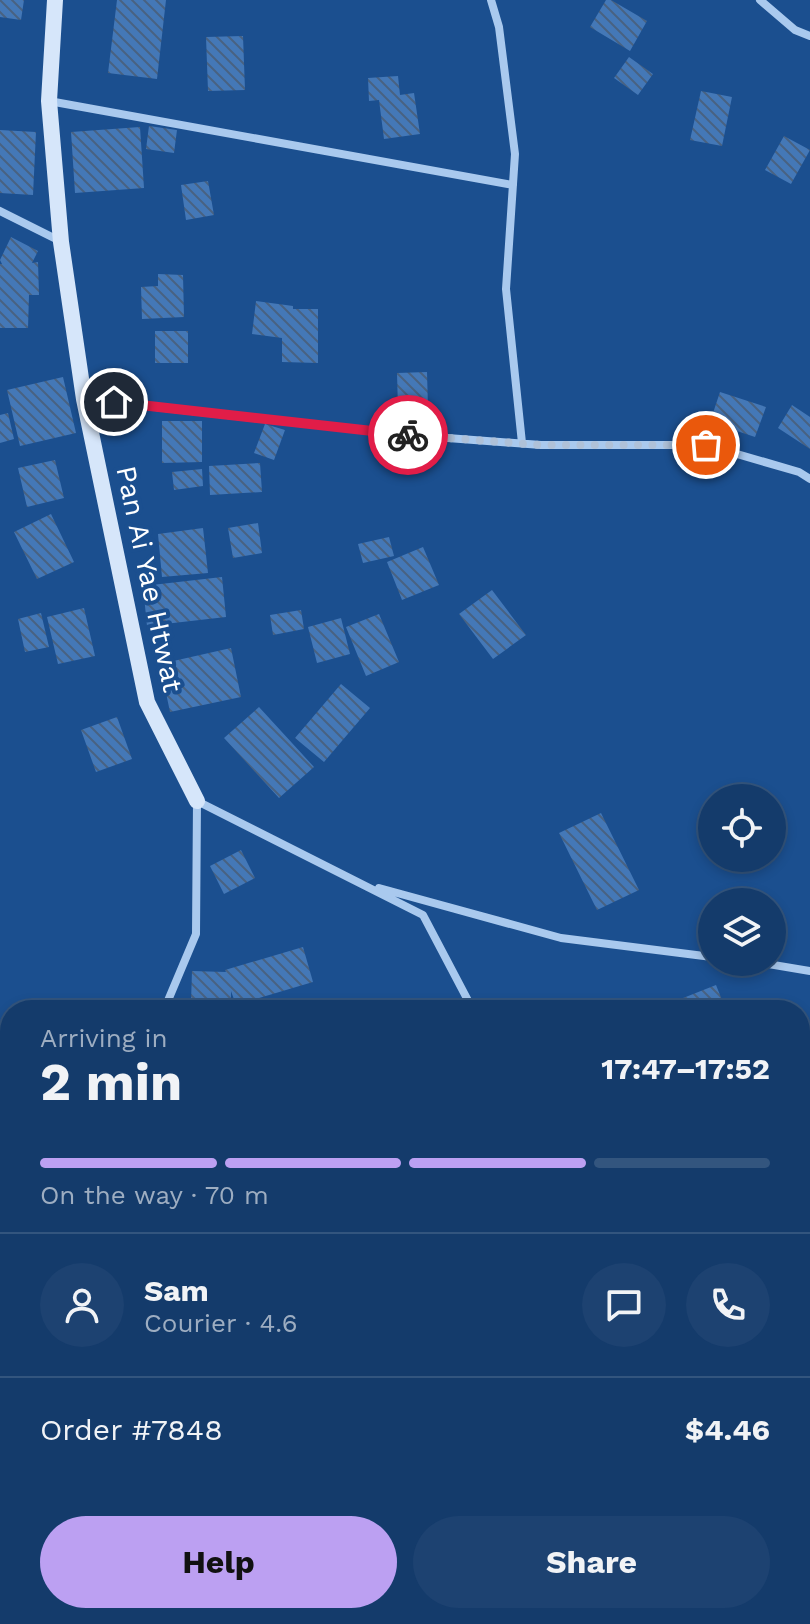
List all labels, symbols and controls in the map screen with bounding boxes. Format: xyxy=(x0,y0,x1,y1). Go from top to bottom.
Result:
pin xyxy=(80,368,148,436)
icon: home xyxy=(92,380,136,424)
courier xyxy=(368,395,448,475)
pin xyxy=(672,411,740,479)
icon: bike xyxy=(386,413,430,457)
icon: bag xyxy=(684,423,728,467)
street label: Pan Ai Yae Htwat xyxy=(109,463,190,696)
map controls xyxy=(698,784,786,976)
button: locate xyxy=(698,784,786,872)
button: layers xyxy=(698,888,786,976)
text: Arriving in xyxy=(40,1023,168,1053)
text: 17:47–17:52 xyxy=(601,1051,770,1086)
text: 2 min xyxy=(40,1052,182,1113)
text: On the way · 70 m xyxy=(40,1180,269,1210)
button: person xyxy=(40,1263,124,1347)
button: chat xyxy=(582,1263,666,1347)
button: phone xyxy=(686,1263,770,1347)
text: Sam xyxy=(144,1273,209,1308)
text: Courier · 4.6 xyxy=(144,1308,298,1338)
text: Order #7848 xyxy=(40,1412,223,1447)
text: $4.46 xyxy=(685,1412,770,1447)
button: Help xyxy=(40,1516,397,1608)
button: Share xyxy=(413,1516,770,1608)

